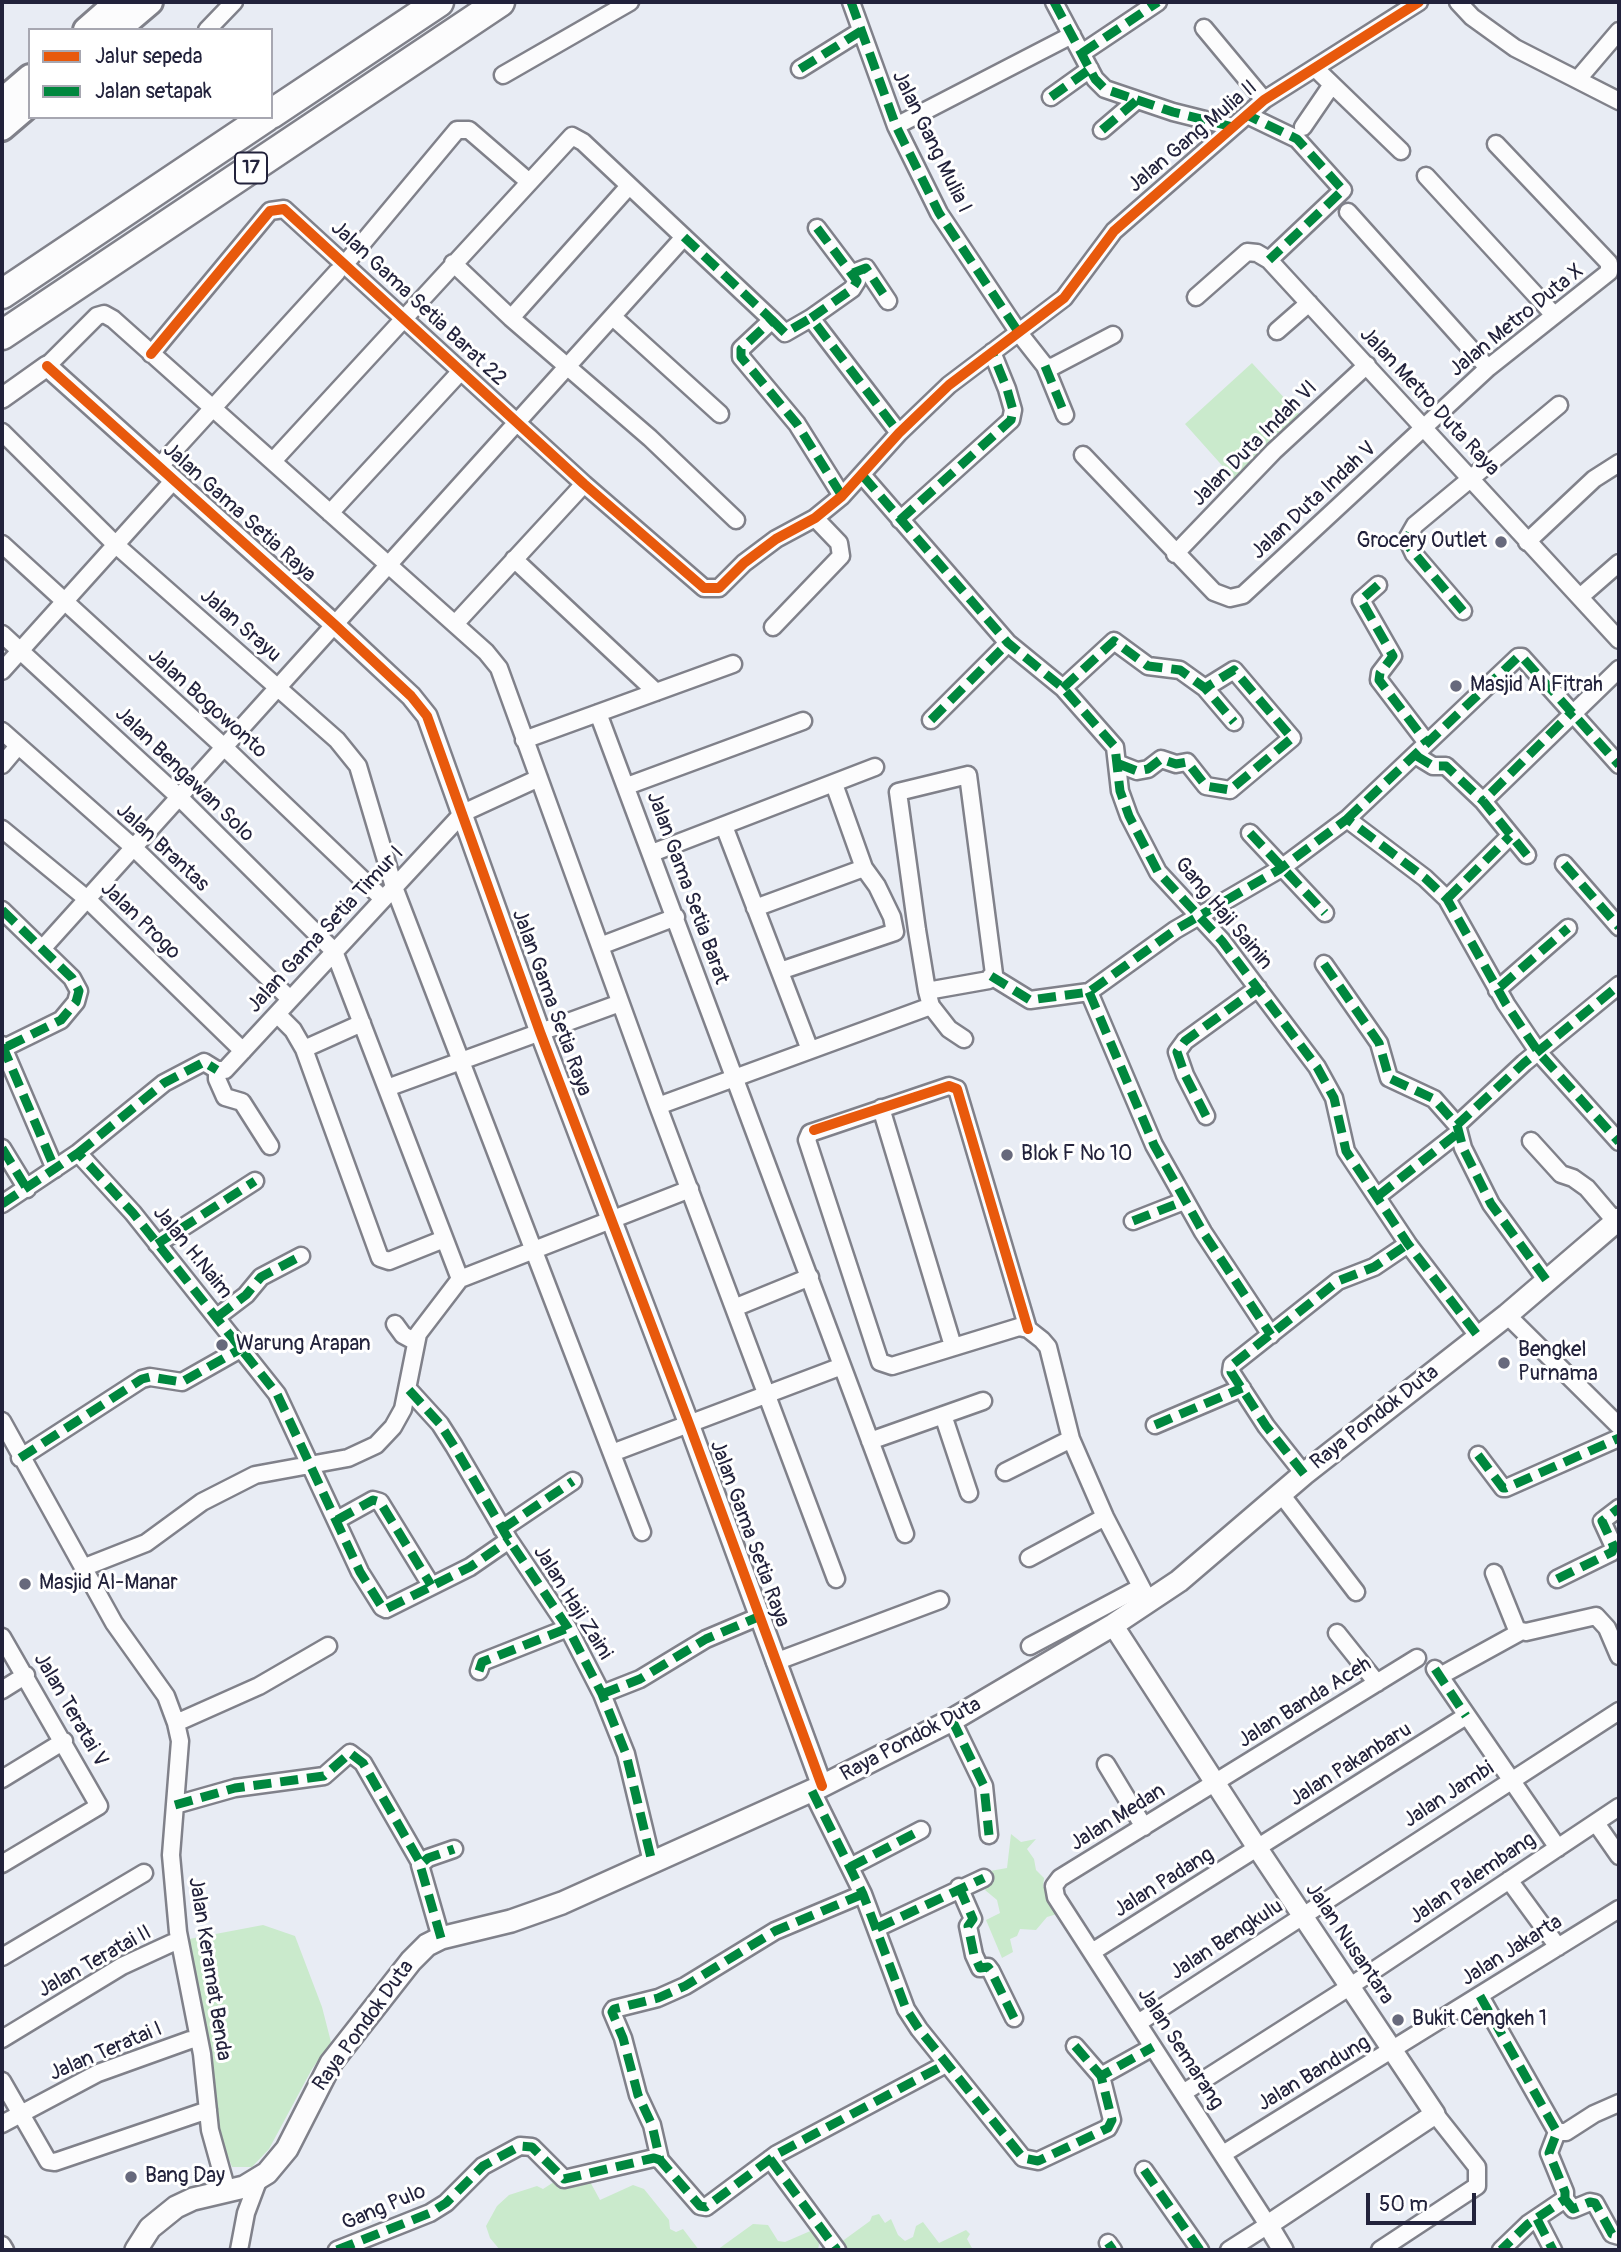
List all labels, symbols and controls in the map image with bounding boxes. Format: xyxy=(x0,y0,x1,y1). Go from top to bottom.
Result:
legend xyxy=(28,28,273,119)
text: Jalur sepeda xyxy=(95,43,203,70)
street label: Jalan Gang Mulia I xyxy=(886,67,976,217)
street label: Jalan Gang Mulia II xyxy=(1123,76,1263,198)
text: Jalan setapak xyxy=(95,78,212,105)
road number: 17 xyxy=(235,152,267,184)
street label: Jalan Gama Setia Barat 22 xyxy=(325,216,511,392)
street label: Jalan Metro Duta X xyxy=(1445,259,1589,383)
street label: Jalan Metro Duta Raya xyxy=(1354,322,1504,482)
street label: Jalan Duta Indah VI xyxy=(1187,376,1323,512)
street label: Jalan Duta Indah V xyxy=(1246,437,1382,565)
street label: Jalan Gama Setia Raya xyxy=(157,438,321,588)
place label: Grocery Outlet xyxy=(1357,529,1487,555)
marker: Grocery Outlet xyxy=(1493,534,1509,550)
street label: Jalan Srayu xyxy=(194,584,286,668)
street label: Jalan Bogowonto xyxy=(142,644,272,764)
place label: Masjid Al Fitrah xyxy=(1470,673,1603,699)
marker: Masjid Al Fitrah xyxy=(1448,678,1464,694)
street label: Jalan Bengawan Solo xyxy=(109,702,259,848)
street label: Jalan Gama Setia Barat xyxy=(640,788,734,988)
street label: Jalan Brantas xyxy=(110,798,214,898)
street label: Jalan Gama Setia Timur I xyxy=(242,842,410,1018)
street label: Gang Haji Sainin xyxy=(1169,853,1277,975)
street label: Jalan Progo xyxy=(95,877,185,965)
street label: Jalan Gama Setia Raya xyxy=(505,906,597,1100)
place label: Blok F No 10 xyxy=(1021,1142,1132,1168)
marker: Blok F No 10 xyxy=(999,1147,1015,1163)
street label: Jalan H.Naim xyxy=(147,1201,237,1305)
place label: Warung Arapan xyxy=(236,1332,371,1358)
marker: Warung Arapan xyxy=(214,1337,230,1353)
place label: Bengkel Purnama xyxy=(1518,1338,1598,1388)
marker: Bengkel Purnama xyxy=(1496,1355,1512,1371)
street label: Raya Pondok Duta xyxy=(1306,1360,1444,1476)
street label: Jalan Gama Setia Raya xyxy=(703,1437,795,1631)
street label: Jalan Haji Zaini xyxy=(527,1541,617,1665)
place label: Masjid Al-Manar xyxy=(39,1571,178,1597)
marker: Masjid Al-Manar xyxy=(17,1576,33,1592)
street label: Jalan Teratai V xyxy=(27,1649,113,1771)
street label: Jalan Banda Aceh xyxy=(1234,1652,1376,1754)
street label: Raya Pondok Duta xyxy=(836,1692,986,1788)
street label: Jalan Pakanbaru xyxy=(1285,1718,1417,1812)
street label: Jalan Jambi xyxy=(1399,1756,1499,1834)
street label: Jalan Medan xyxy=(1066,1779,1170,1857)
street label: Jalan Palembang xyxy=(1405,1828,1541,1930)
street label: Jalan Padang xyxy=(1109,1842,1219,1924)
street label: Jalan Keramat Benda xyxy=(182,1876,236,2062)
street label: Jalan Nusantara xyxy=(1299,1879,1399,2009)
street label: Jalan Bengkulu xyxy=(1166,1894,1288,1986)
street label: Jalan Jakarta xyxy=(1457,1910,1567,1992)
street label: Jalan Teratai II xyxy=(34,1920,156,2004)
street label: Raya Pondok Duta xyxy=(308,1956,420,2096)
street label: Jalan Semarang xyxy=(1131,1983,1229,2115)
place label: Bukit Cengkeh 1 xyxy=(1412,2007,1547,2033)
marker: Bukit Cengkeh 1 xyxy=(1390,2012,1406,2028)
street label: Jalan Teratai I xyxy=(46,2017,166,2087)
street label: Jalan Bandung xyxy=(1253,2031,1375,2117)
place label: Bang Day xyxy=(145,2164,225,2190)
marker: Bang Day xyxy=(123,2169,139,2185)
scale bar xyxy=(1369,2178,1479,2222)
street label: Gang Pulo xyxy=(338,2179,430,2237)
text: 50 m xyxy=(1379,2191,1428,2218)

